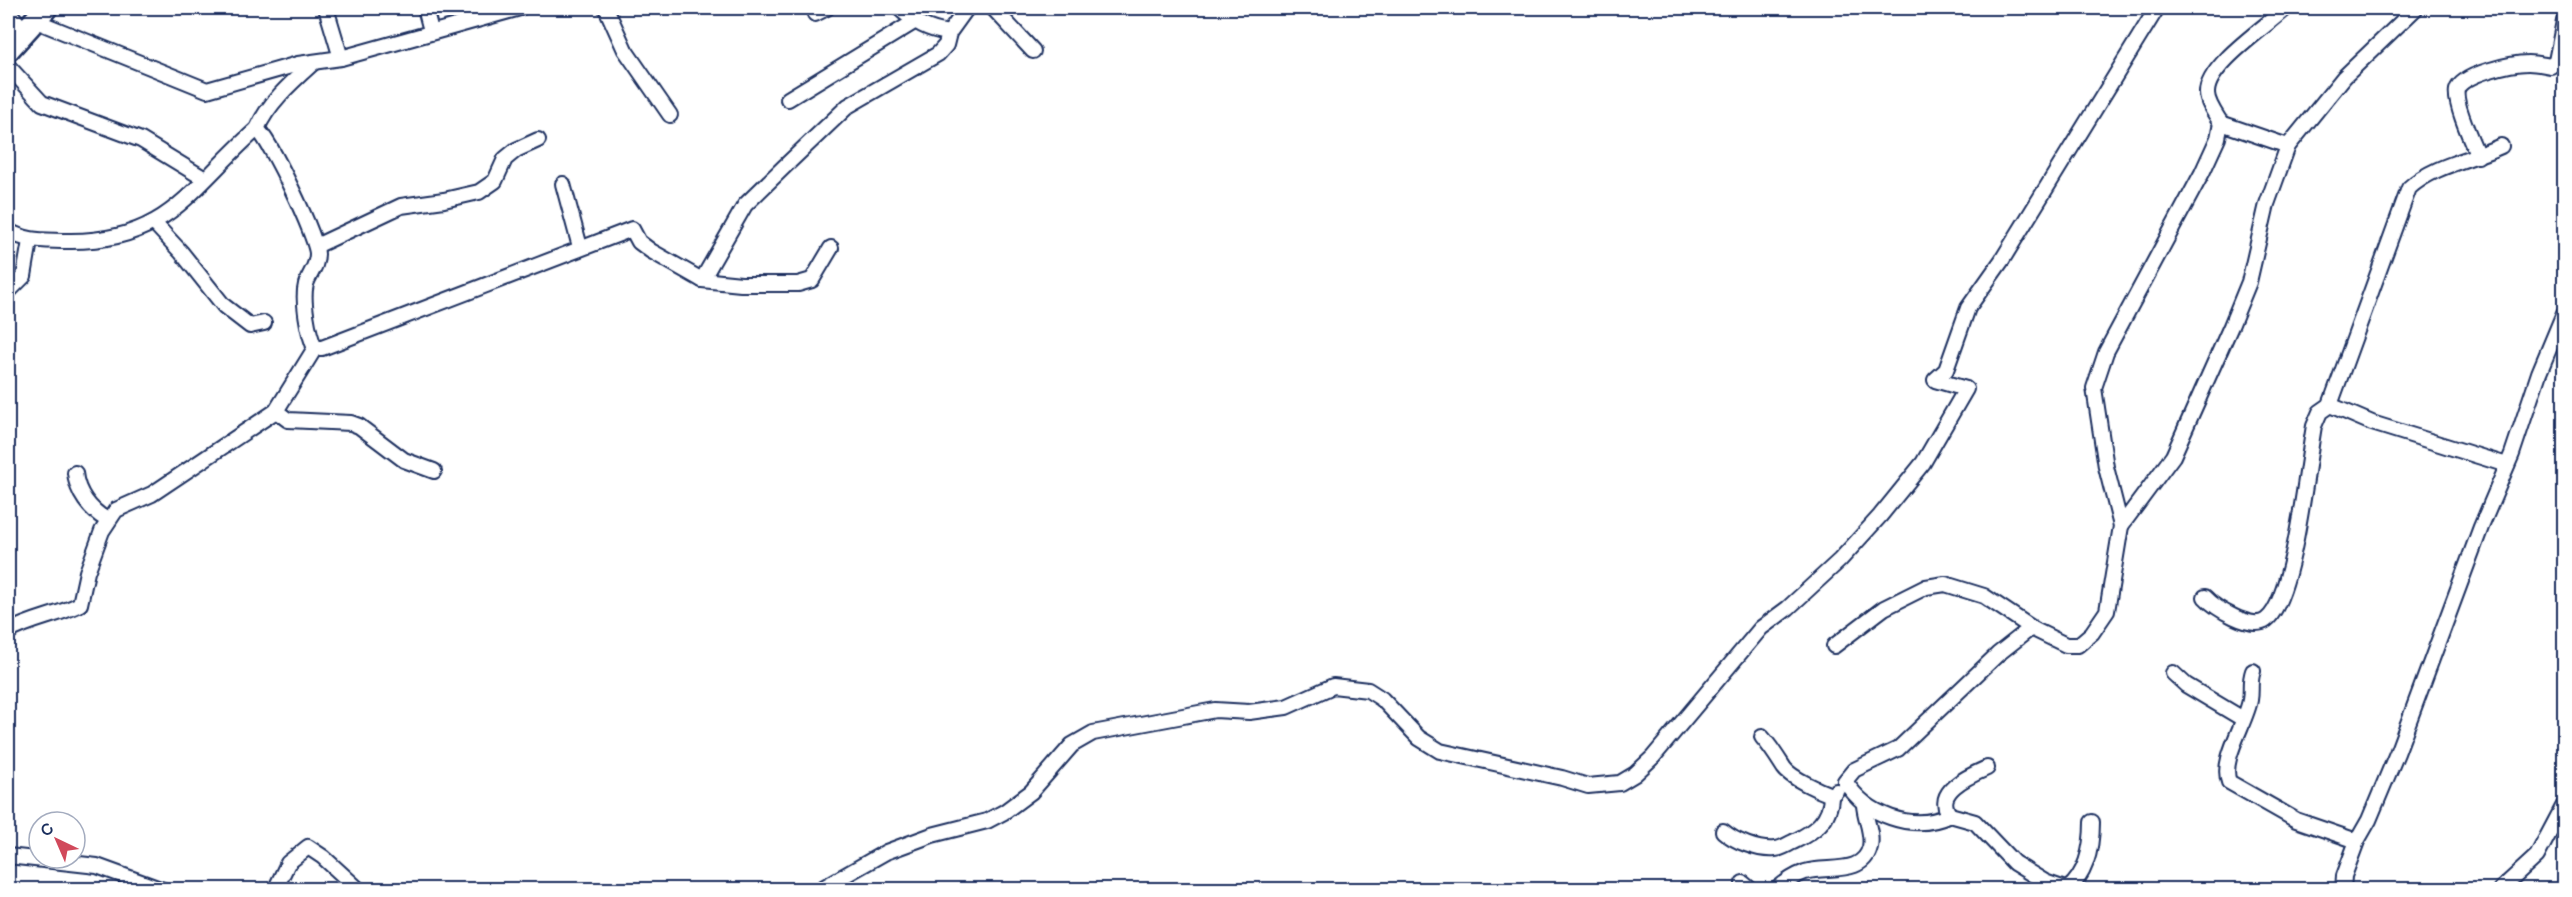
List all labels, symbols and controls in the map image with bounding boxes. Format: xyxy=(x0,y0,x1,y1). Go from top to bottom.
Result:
north arrow xyxy=(27,810,87,870)
text: С xyxy=(37,820,58,841)

